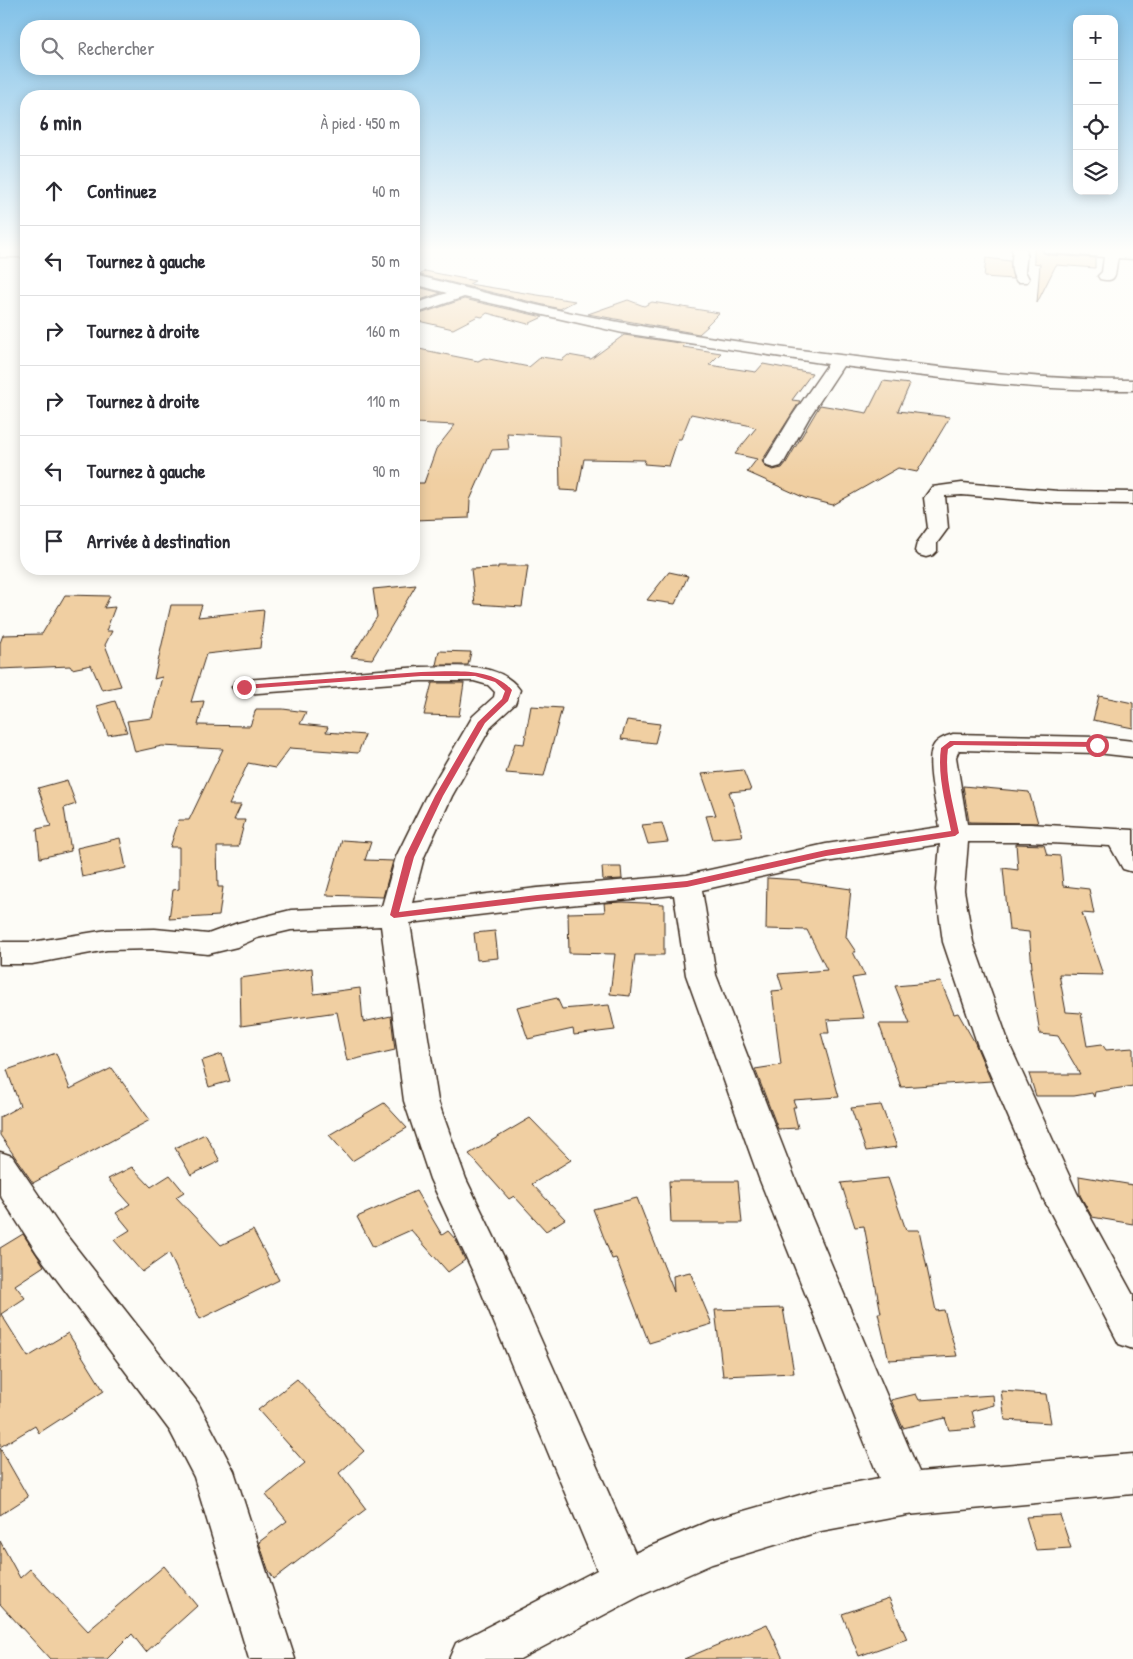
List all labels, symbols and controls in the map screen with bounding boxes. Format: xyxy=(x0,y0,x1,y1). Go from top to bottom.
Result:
map controls xyxy=(1073,15,1118,195)
button: + xyxy=(1073,15,1118,60)
search box xyxy=(20,20,420,75)
icon: search xyxy=(38,34,66,62)
text: Rechercher xyxy=(78,35,155,61)
button: − xyxy=(1073,60,1118,105)
button: locate xyxy=(1073,105,1118,150)
text: 6 min xyxy=(40,108,82,137)
text: À pied · 450 m xyxy=(320,112,400,134)
button: layers xyxy=(1073,150,1118,195)
icon: ahead xyxy=(40,177,68,205)
text: Continuez xyxy=(87,178,156,204)
text: 40 m xyxy=(372,180,400,202)
icon: left xyxy=(40,247,68,275)
text: Tournez à gauche xyxy=(87,248,205,274)
text: 50 m xyxy=(372,250,400,272)
icon: right xyxy=(40,317,68,345)
text: Tournez à droite xyxy=(87,318,200,344)
text: 160 m xyxy=(366,320,400,342)
icon: right xyxy=(40,387,68,415)
text: Tournez à droite xyxy=(87,388,200,414)
text: 110 m xyxy=(367,390,400,412)
icon: left xyxy=(40,457,68,485)
text: Tournez à gauche xyxy=(87,458,205,484)
text: 90 m xyxy=(372,460,400,482)
icon: arrive xyxy=(40,527,68,555)
text: Arrivée à destination xyxy=(87,528,230,554)
route end xyxy=(233,676,256,699)
route start xyxy=(1086,734,1109,757)

